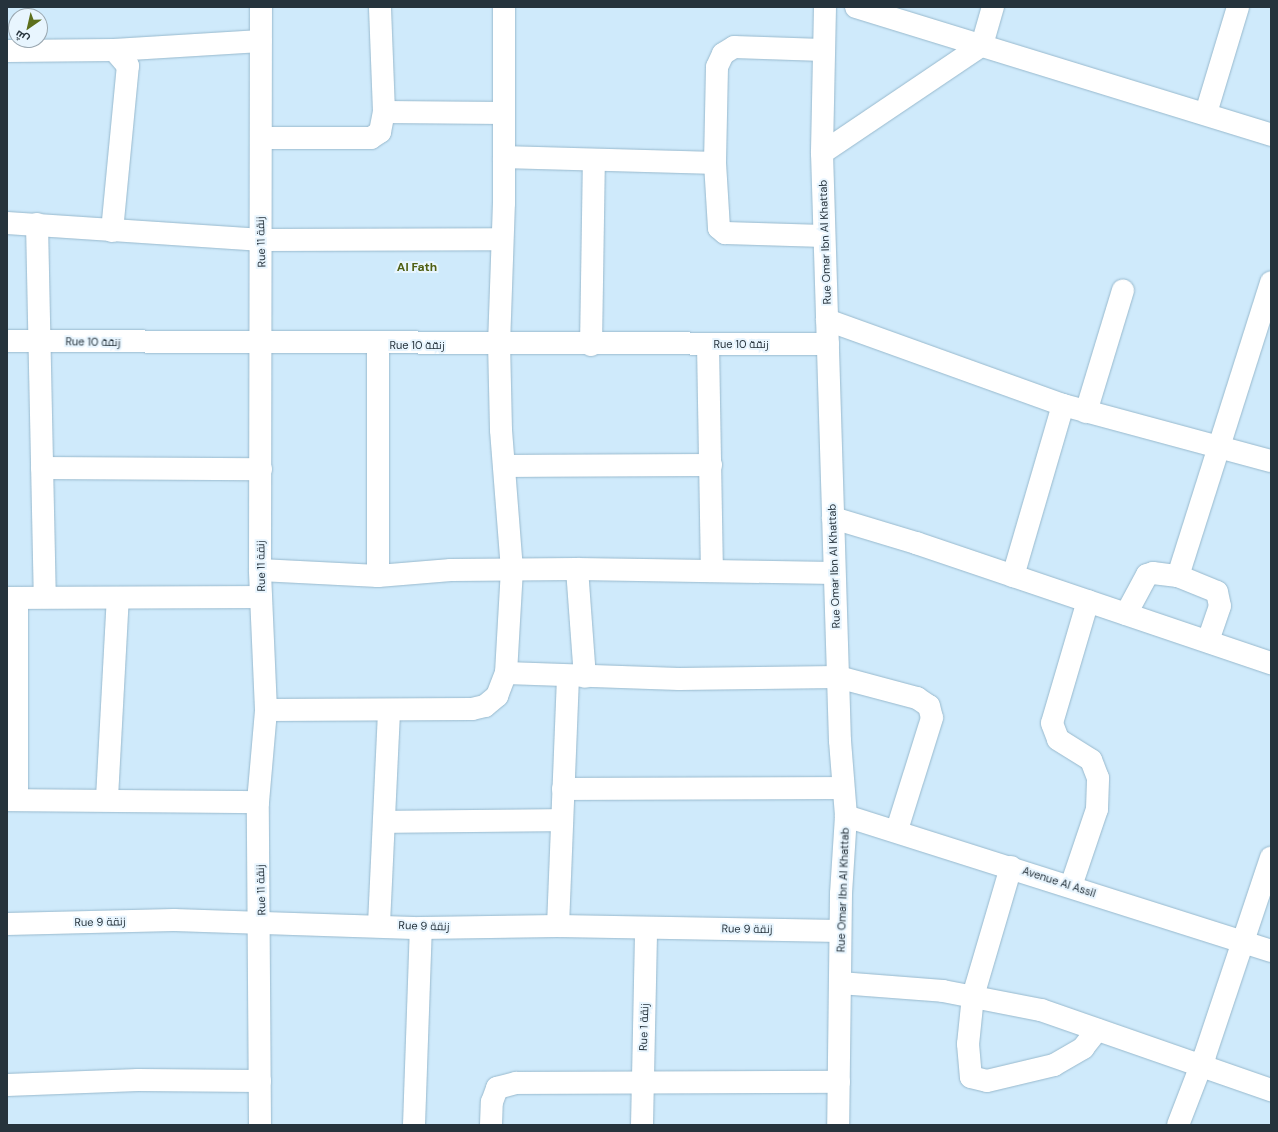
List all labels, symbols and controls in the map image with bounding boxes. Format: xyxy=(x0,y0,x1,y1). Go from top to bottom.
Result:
north arrow xyxy=(8,8,48,48)
text: ش xyxy=(12,27,32,47)
street label: Rue Omar Ibn Al Khattab xyxy=(816,179,834,305)
street label: Rue 11 زنقة xyxy=(254,216,268,268)
district label: Al Fath xyxy=(397,261,437,275)
street label: Rue 10 زنقة xyxy=(65,335,121,349)
street label: Rue 10 زنقة xyxy=(713,337,769,351)
street label: Rue 10 زنقة xyxy=(389,338,445,352)
street label: Rue Omar Ibn Al Khattab xyxy=(825,503,843,629)
street label: Rue 11 زنقة xyxy=(254,540,268,592)
street label: Rue Omar Ibn Al Khattab xyxy=(834,827,852,953)
street label: Rue 11 زنقة xyxy=(254,864,268,916)
street label: Avenue Al Assil xyxy=(1021,864,1097,900)
street label: Rue 9 زنقة xyxy=(74,915,126,929)
street label: Rue 9 زنقة xyxy=(398,919,450,933)
street label: Rue 9 زنقة xyxy=(721,922,773,936)
street label: Rue 1 زنقة xyxy=(637,1003,651,1051)

